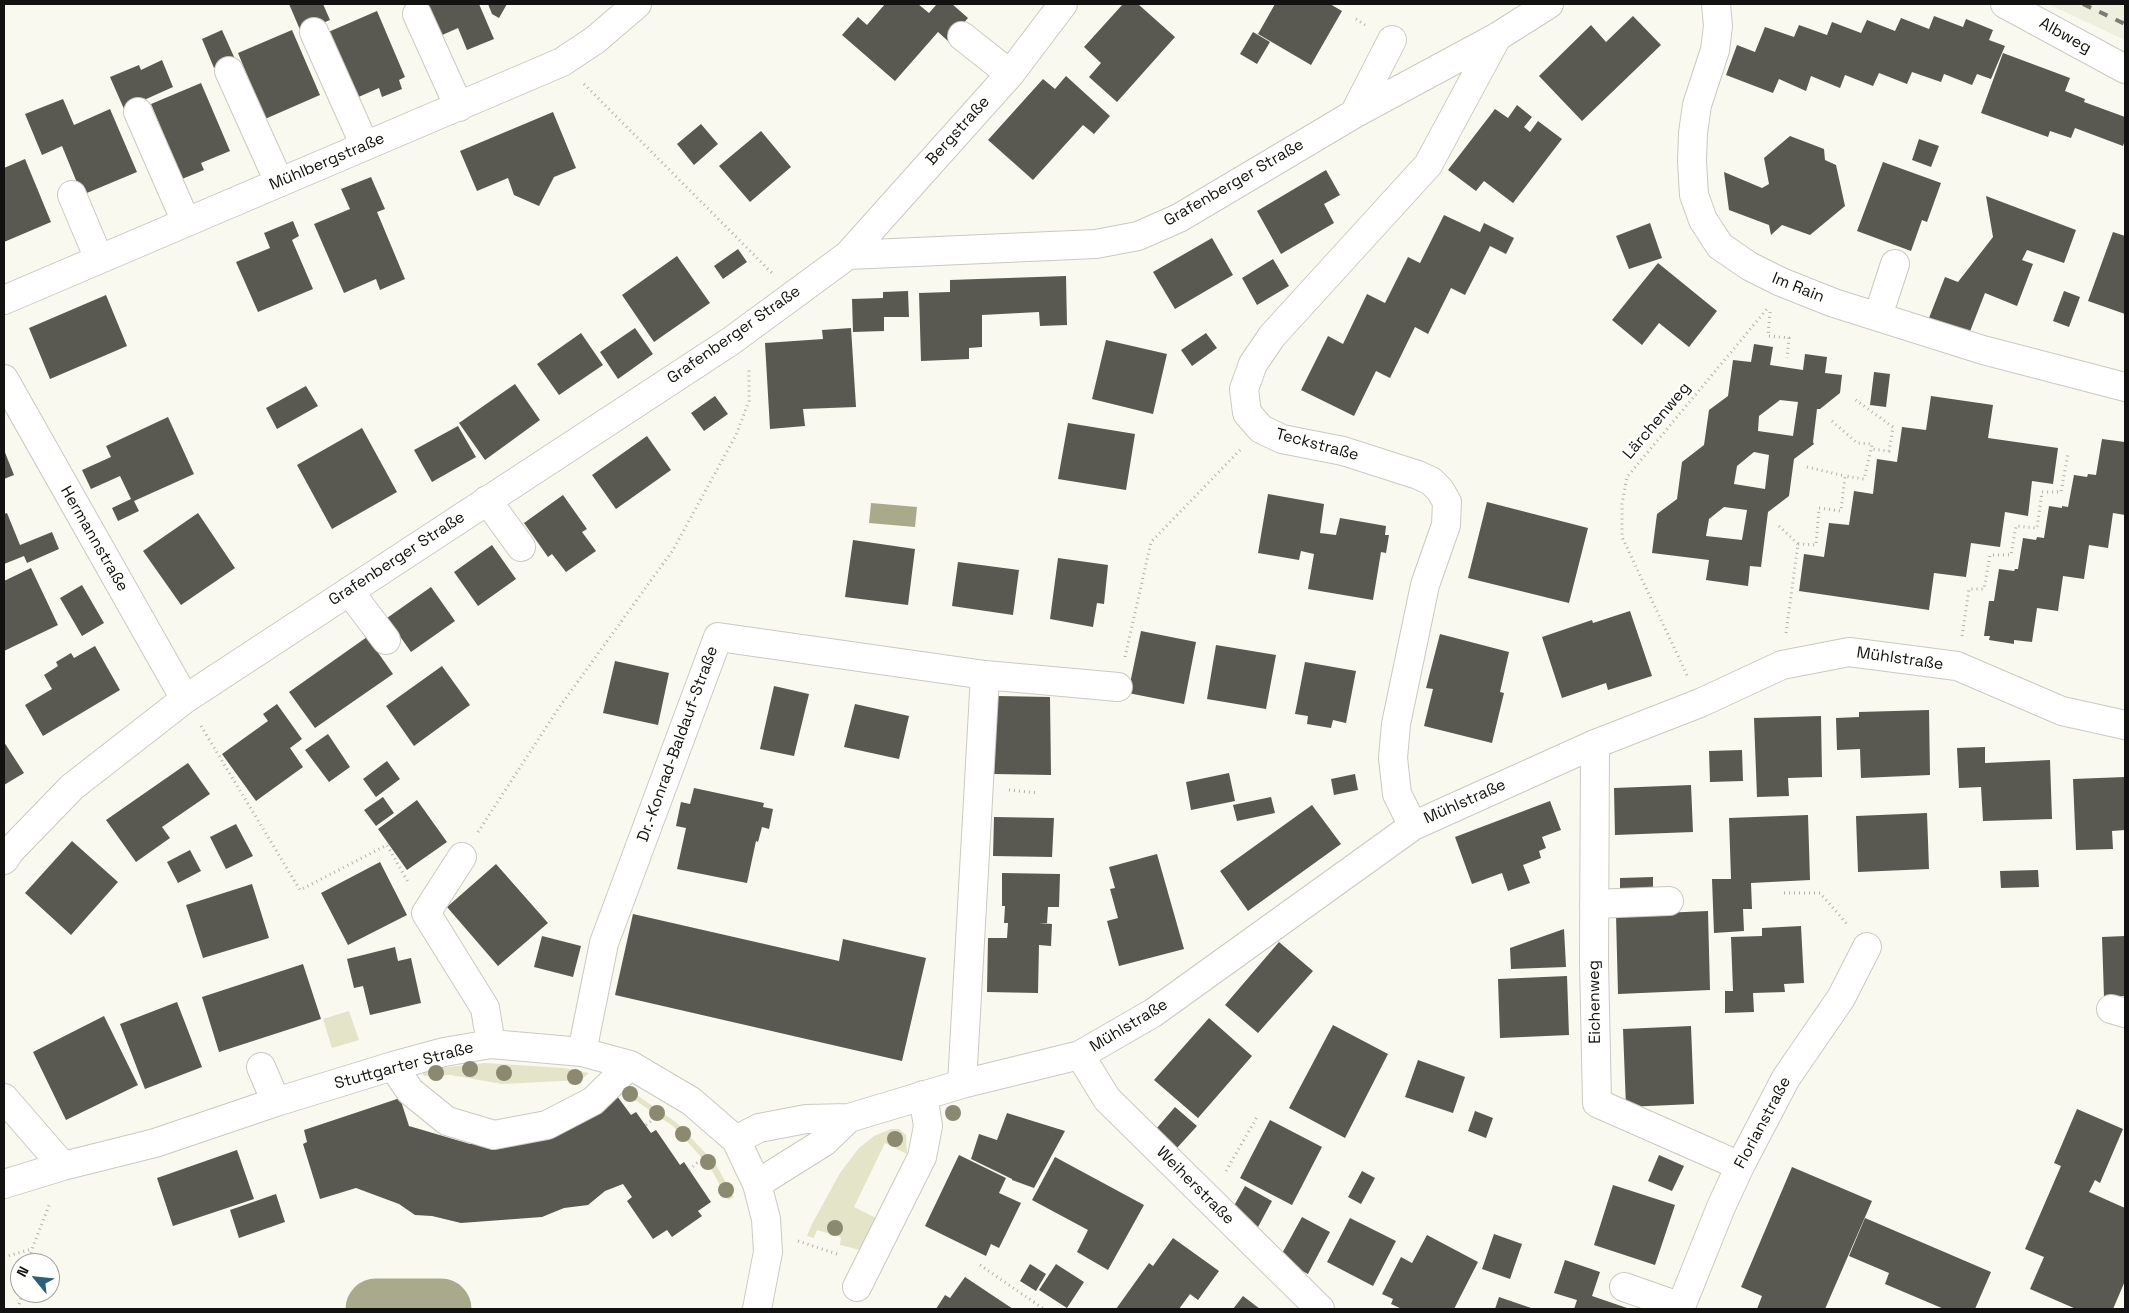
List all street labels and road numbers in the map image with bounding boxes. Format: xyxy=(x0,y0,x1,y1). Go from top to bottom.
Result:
street label: Albweg xyxy=(2036,14,2094,58)
street label: Bergstraße xyxy=(922,93,994,169)
street label: Mühlbergstraße xyxy=(267,129,387,195)
street label: Grafenberger Straße xyxy=(1161,135,1307,231)
street label: Im Rain xyxy=(1769,269,1827,307)
street label: Grafenberger Straße xyxy=(664,282,804,388)
street label: Lärchenweg xyxy=(1619,379,1695,463)
street label: Teckstraße xyxy=(1273,425,1361,465)
street label: Hermannstraße xyxy=(56,483,132,595)
street label: Grafenberger Straße xyxy=(325,508,469,610)
street label: Mühlstraße xyxy=(1855,643,1945,675)
street label: Dr.-Konrad-Baldauf-Straße xyxy=(634,644,722,844)
street label: Mühlstraße xyxy=(1421,775,1509,829)
street label: Eichenweg xyxy=(1585,960,1605,1044)
street label: Mühlstraße xyxy=(1087,995,1171,1057)
street label: Stuttgarter Straße xyxy=(332,1038,476,1094)
street label: Florianstraße xyxy=(1731,1074,1795,1172)
street label: Weiherstraße xyxy=(1152,1143,1238,1229)

